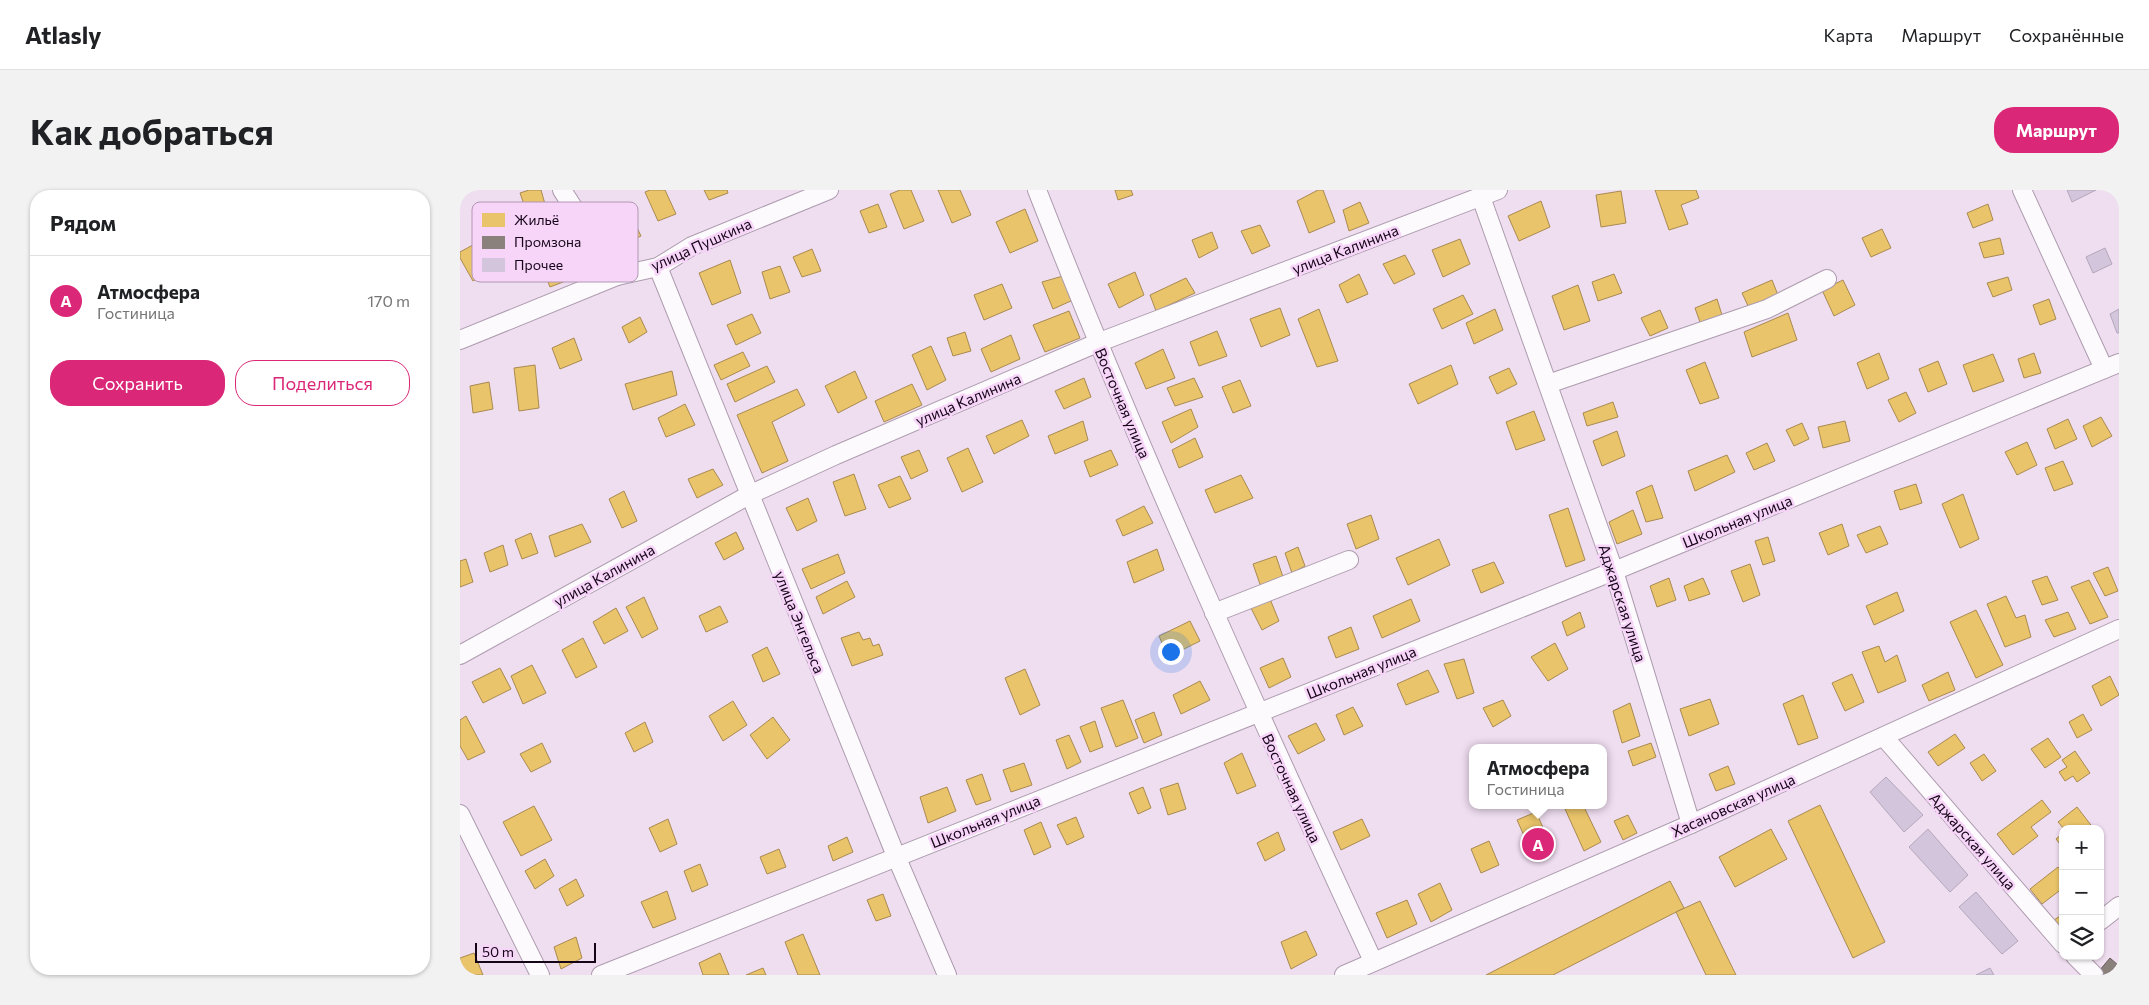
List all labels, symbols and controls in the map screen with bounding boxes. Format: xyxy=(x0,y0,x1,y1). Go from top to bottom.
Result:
text: Atlasly xyxy=(25,20,102,49)
text: Карта xyxy=(1824,24,1873,46)
text: Маршрут xyxy=(1901,24,1981,46)
text: Сохранённые xyxy=(2009,24,2124,46)
button: Маршрут xyxy=(1994,107,2119,153)
text: Как добраться xyxy=(30,109,274,152)
legend xyxy=(472,202,638,282)
text: Рядом xyxy=(50,210,116,235)
text: Жильё xyxy=(514,211,559,228)
street label: улица Пушкина xyxy=(648,214,754,274)
street label: улица Калинина xyxy=(1289,220,1401,278)
text: Промзона xyxy=(514,233,581,250)
text: Прочее xyxy=(514,256,563,273)
text: Атмосфера xyxy=(97,280,200,303)
text: A xyxy=(60,291,72,310)
text: 170 m xyxy=(367,291,410,310)
text: Гостиница xyxy=(97,303,175,322)
street label: Восточная улица xyxy=(1092,345,1154,461)
button: Сохранить xyxy=(50,360,225,406)
button: Поделиться xyxy=(235,360,410,406)
street label: улица Калинина xyxy=(913,369,1023,429)
street label: Школьная улица xyxy=(1680,491,1794,551)
street label: улица Калинина xyxy=(550,540,658,610)
street label: Аджарская улица xyxy=(1596,542,1650,664)
street label: улица Энгельса xyxy=(771,568,829,676)
your location xyxy=(1158,639,1184,665)
street label: Школьная улица xyxy=(1304,642,1418,702)
street label: Восточная улица xyxy=(1259,731,1325,845)
popup xyxy=(1469,744,1607,809)
text: Атмосфера xyxy=(1487,756,1589,779)
street label: Хасановская улица xyxy=(1668,770,1798,840)
text: Гостиница xyxy=(1487,779,1564,798)
street label: Аджарская улица xyxy=(1926,789,2020,893)
street label: Школьная улица xyxy=(928,791,1042,851)
pin: A xyxy=(1522,825,1554,863)
map controls xyxy=(2059,825,2104,960)
button: + xyxy=(2059,825,2104,870)
button: − xyxy=(2059,870,2104,915)
button: layers xyxy=(2059,915,2104,960)
scale bar xyxy=(475,940,596,963)
text: 50 m xyxy=(482,943,514,960)

